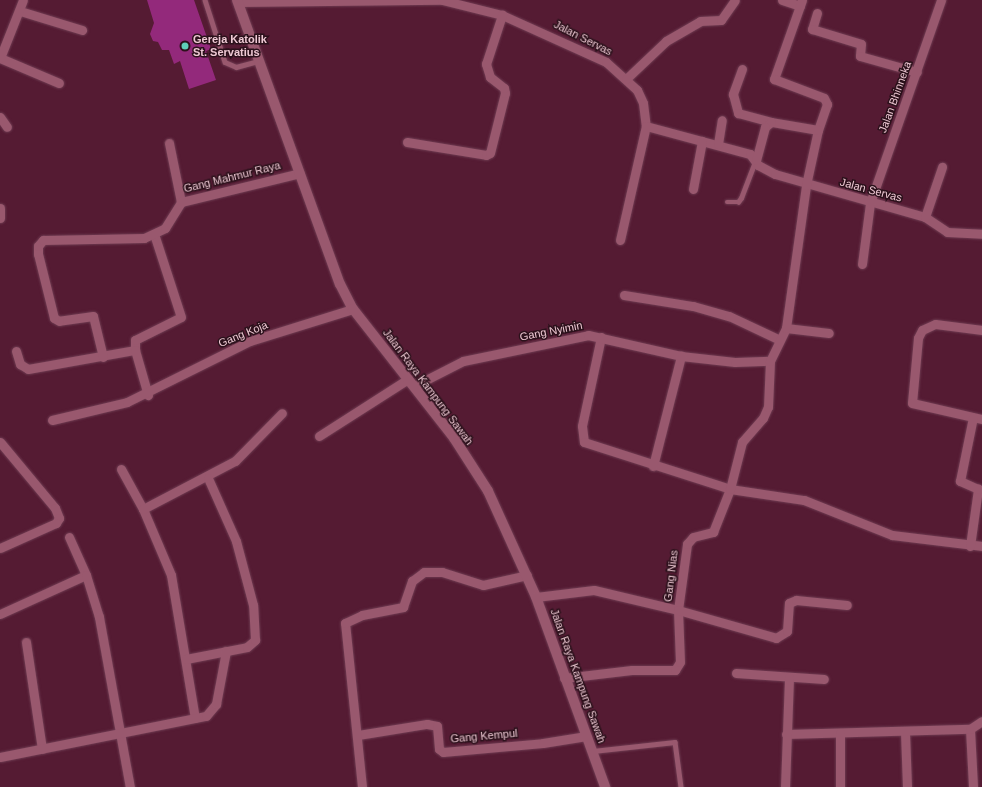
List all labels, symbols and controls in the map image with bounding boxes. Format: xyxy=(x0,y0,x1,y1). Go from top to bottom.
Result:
street label: Jalan Servas xyxy=(552,18,614,58)
place label: Gereja Katolik St. Servatius xyxy=(193,33,267,59)
marker: Gereja Katolik St. Servatius xyxy=(180,41,190,51)
street label: Jalan Bhinneka xyxy=(876,59,914,135)
street label: Gang Mahmur Raya xyxy=(182,159,282,195)
street label: Jalan Servas xyxy=(839,175,903,205)
street label: Gang Koja xyxy=(216,318,270,350)
street label: Gang Nyimin xyxy=(519,318,583,344)
street label: Jalan Raya Kampung Sawah xyxy=(380,326,476,448)
street label: Gang Nias xyxy=(661,549,681,603)
street label: Jalan Raya Kampung Sawah xyxy=(548,607,608,745)
street label: Gang Kempul xyxy=(450,726,518,746)

